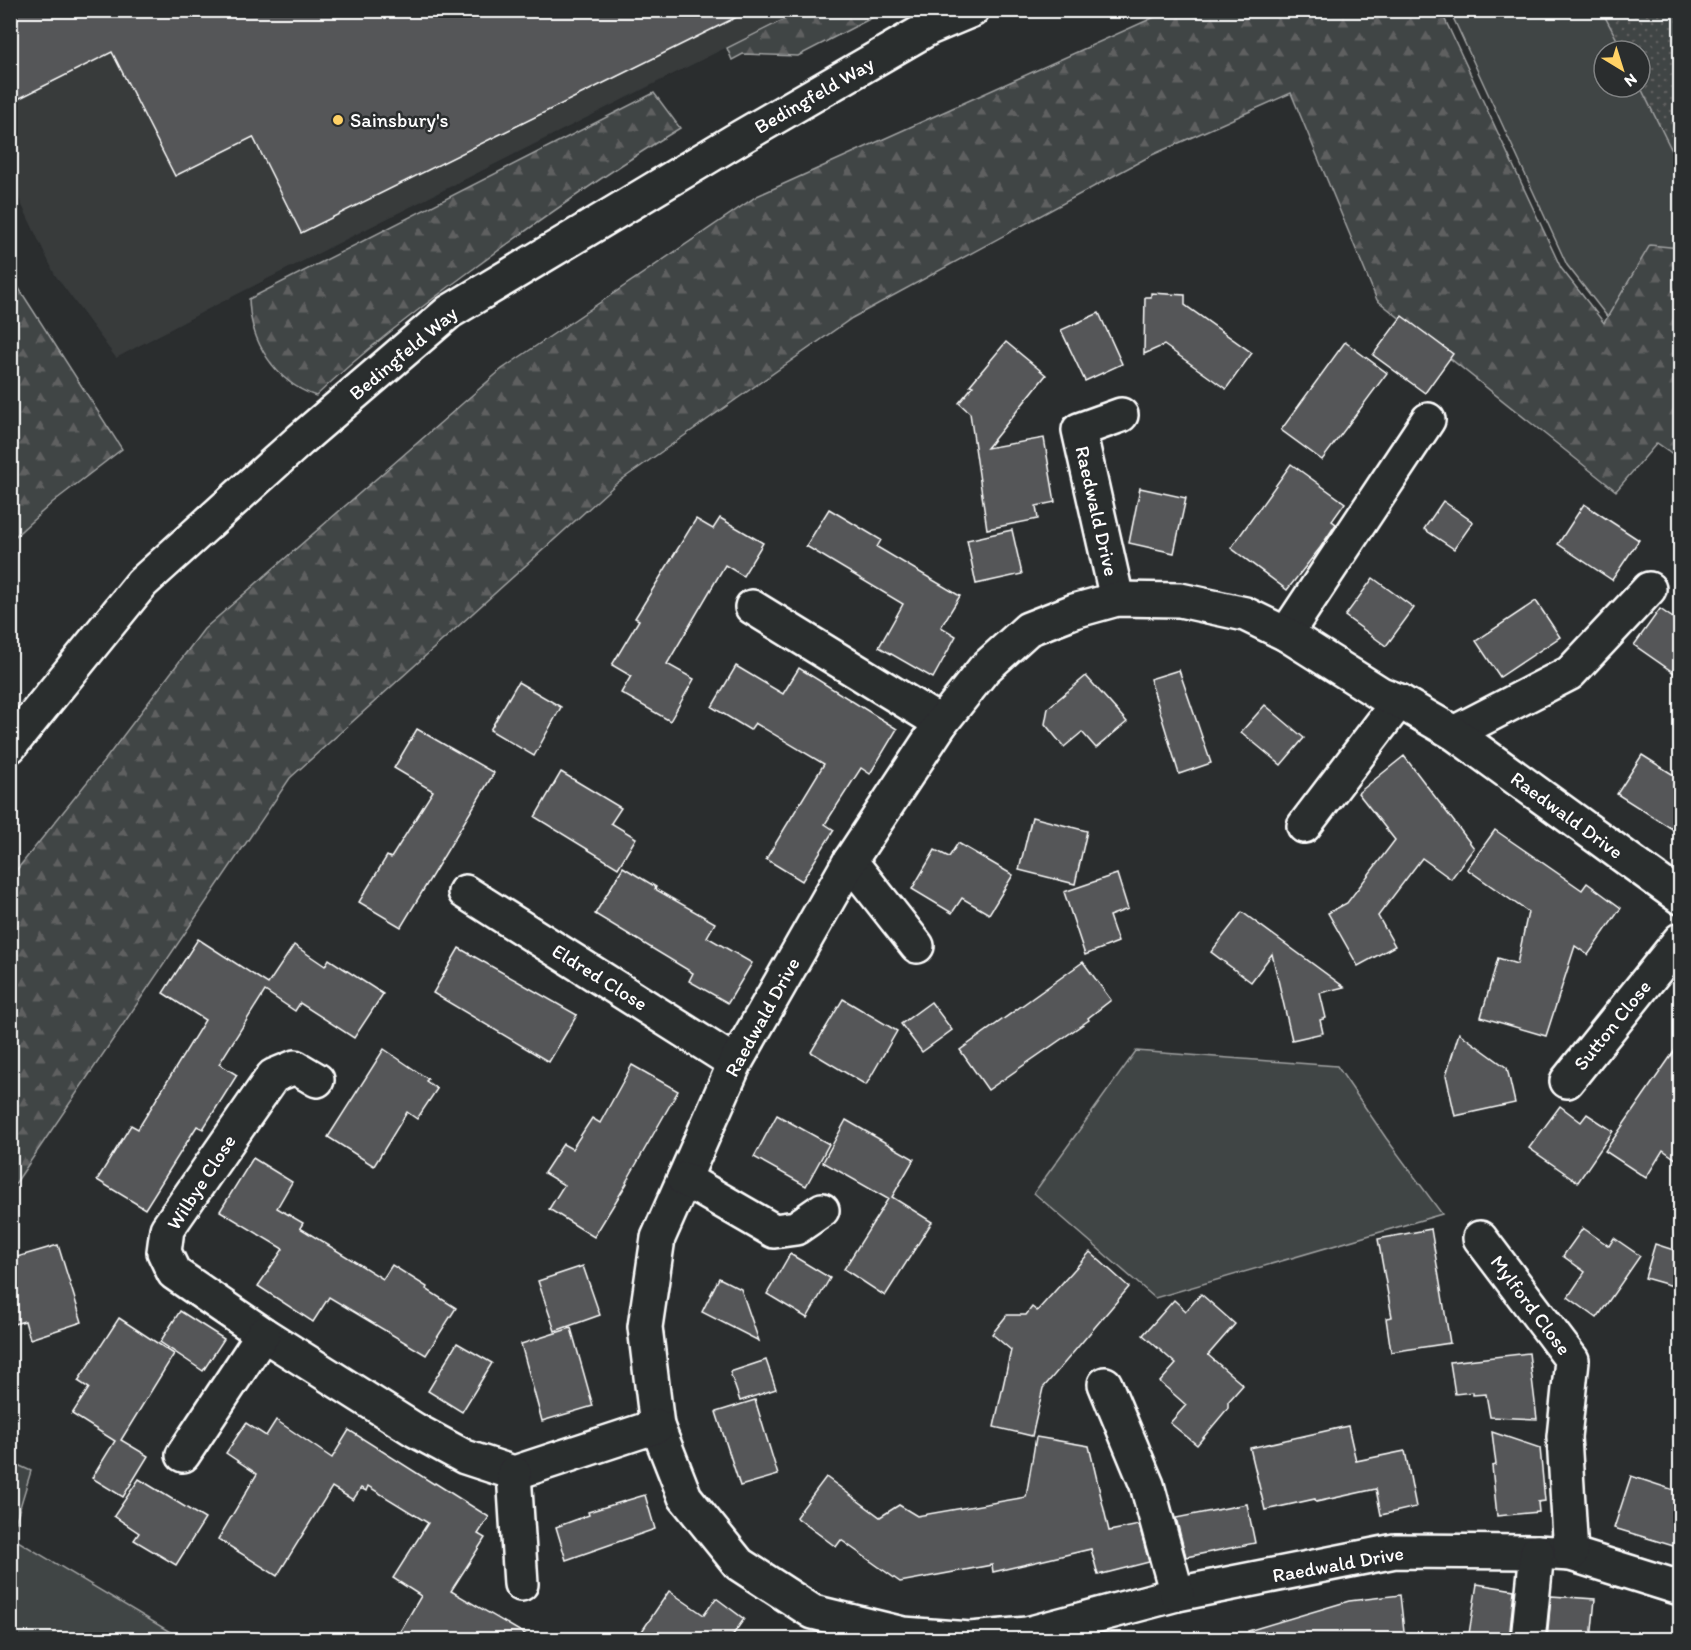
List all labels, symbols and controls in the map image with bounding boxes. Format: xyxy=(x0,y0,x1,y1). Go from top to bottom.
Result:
north arrow xyxy=(1592,39,1652,99)
street label: Bedingfeld Way xyxy=(750,51,878,139)
text: N xyxy=(1621,70,1641,91)
place label: Sainsbury's xyxy=(350,108,449,132)
marker: Sainsbury's xyxy=(331,113,345,127)
street label: Bedingfeld Way xyxy=(344,300,462,405)
street label: Raedwald Drive xyxy=(1070,444,1124,578)
street label: Raedwald Drive xyxy=(1506,766,1628,864)
street label: Eldred Close xyxy=(548,938,652,1016)
street label: Raedwald Drive xyxy=(719,953,805,1081)
street label: Sutton Close xyxy=(1568,975,1656,1075)
street label: Wilbye Close xyxy=(161,1130,241,1234)
street label: Mylford Close xyxy=(1486,1250,1576,1360)
street label: Raedwald Drive xyxy=(1270,1541,1406,1587)

